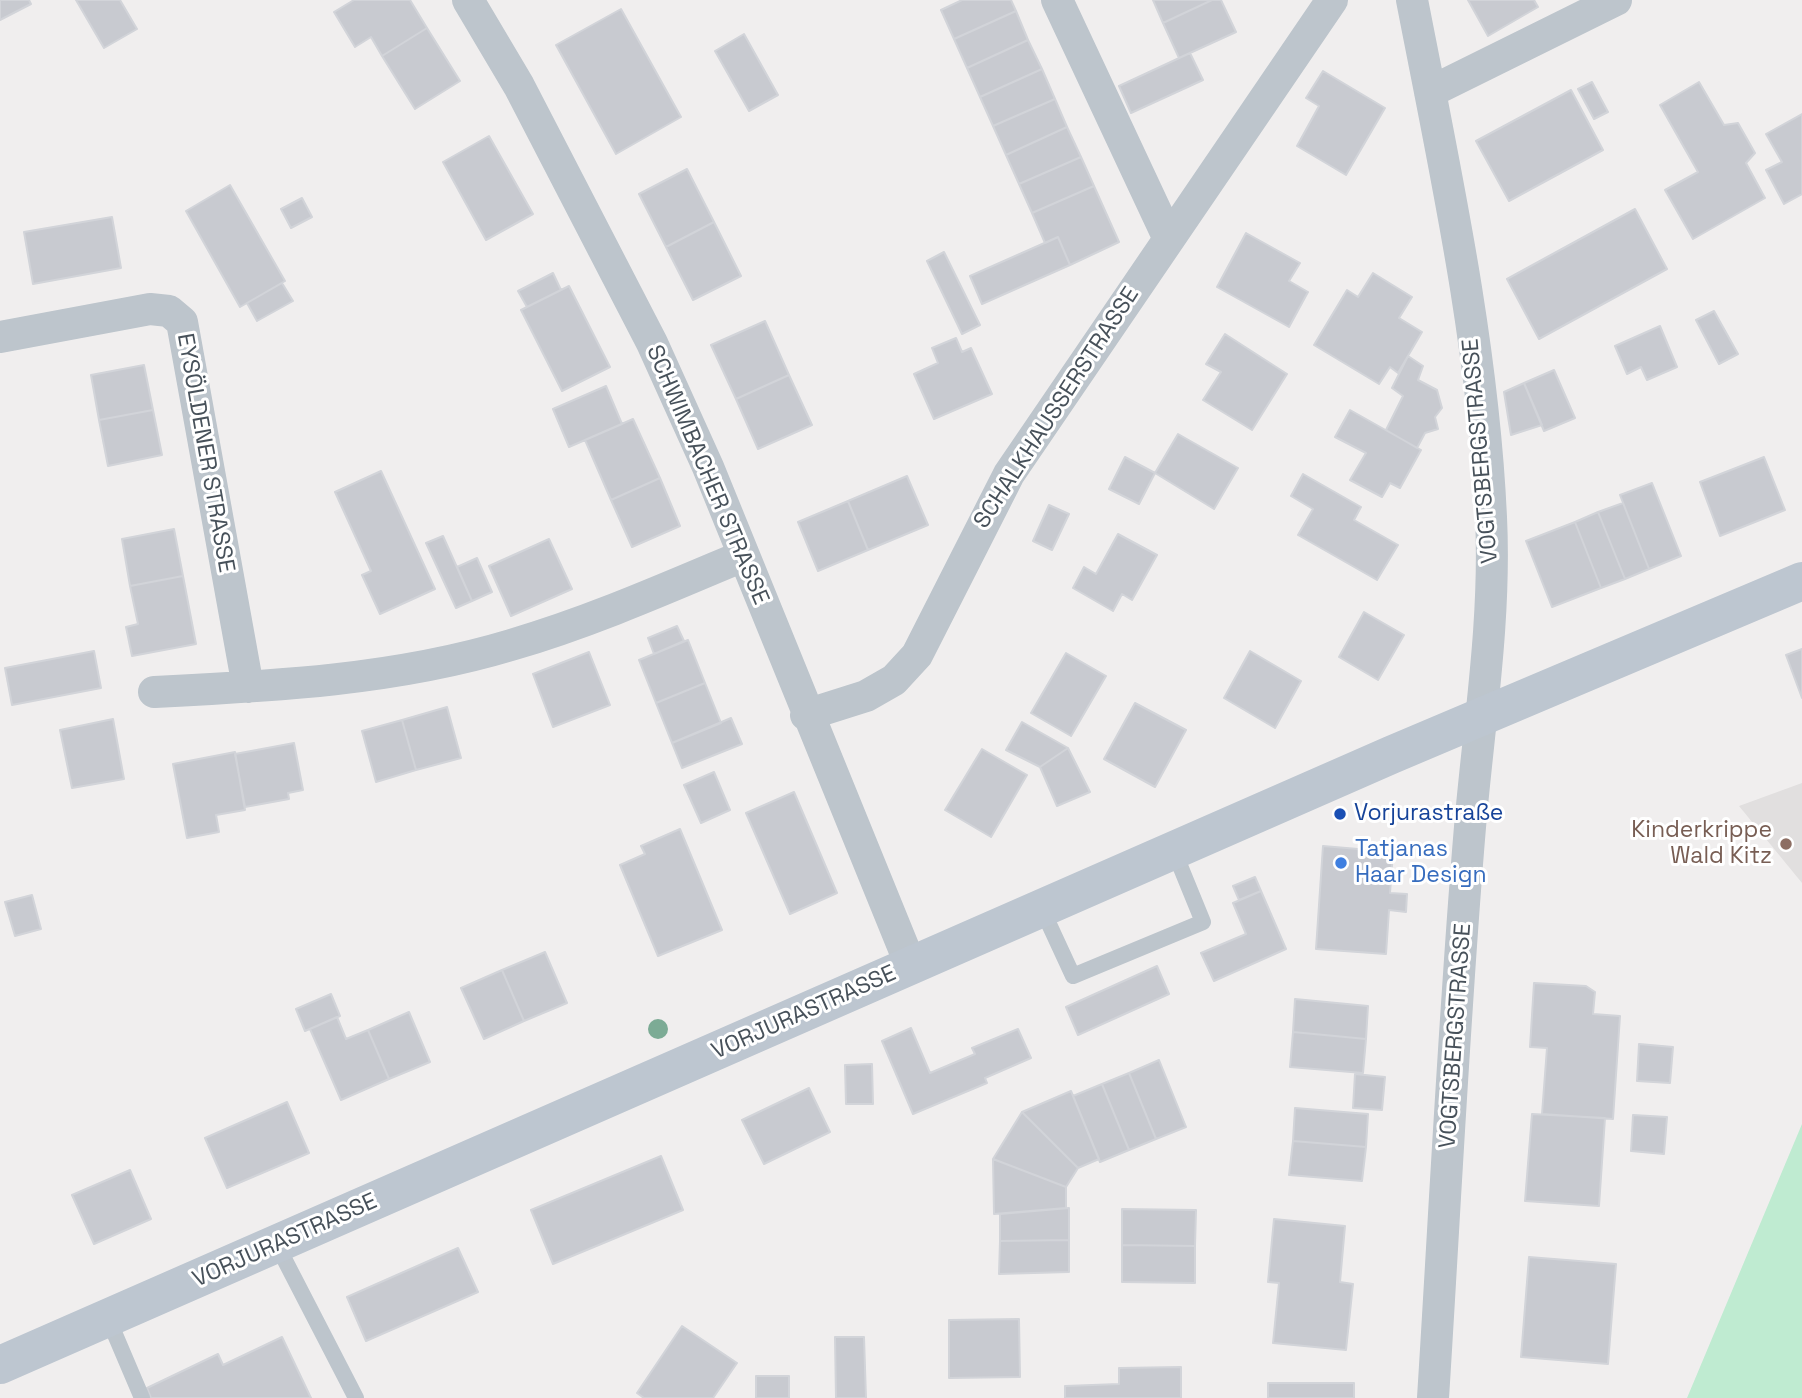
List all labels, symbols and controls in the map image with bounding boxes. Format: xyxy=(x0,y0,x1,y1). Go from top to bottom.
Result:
street label: SCHALKHAUSSERSTRASSE xyxy=(969,282,1145,534)
street label: EYSÖLDENER STRASSE xyxy=(170,331,240,575)
street label: VOGTSBERGSTRASSE xyxy=(1457,337,1505,565)
street label: SCHWIMBACHER STRASSE xyxy=(640,341,774,609)
place label: Vorjurastraße xyxy=(1354,800,1503,828)
marker: Vorjurastraße xyxy=(1332,806,1348,822)
place label: Kinderkrippe Wald Kitz xyxy=(1631,817,1772,871)
place label: Tatjanas Haar Design xyxy=(1355,836,1487,890)
marker: Kinderkrippe Wald Kitz xyxy=(1778,836,1794,852)
marker: Tatjanas Haar Design xyxy=(1333,855,1349,871)
street label: VOGTSBERGSTRASSE xyxy=(1434,922,1478,1150)
street label: VORJURASTRASSE xyxy=(708,960,900,1066)
street label: VORJURASTRASSE xyxy=(189,1188,381,1294)

